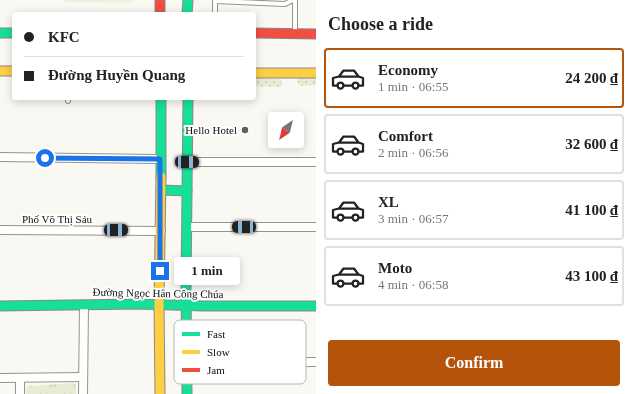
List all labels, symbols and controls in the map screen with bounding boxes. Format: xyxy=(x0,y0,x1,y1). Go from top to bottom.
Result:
text: Choose a ride xyxy=(328,14,433,34)
text: KFC xyxy=(48,29,80,45)
icon: car xyxy=(330,60,366,96)
text: Economy xyxy=(378,62,438,78)
text: Đường Huyền Quang xyxy=(48,67,185,83)
text: 24 200 ₫ xyxy=(565,70,618,86)
text: 1 min · 06:55 xyxy=(378,79,448,94)
north arrow xyxy=(268,112,304,148)
map controls xyxy=(268,112,304,148)
place label: Hello Hotel xyxy=(185,124,237,136)
marker: Hello Hotel xyxy=(240,125,250,135)
icon: car xyxy=(330,126,366,162)
text: Comfort xyxy=(378,128,433,144)
text: 32 600 ₫ xyxy=(565,136,618,152)
text: 2 min · 06:56 xyxy=(378,145,448,160)
route start xyxy=(36,149,54,167)
car xyxy=(175,156,199,168)
icon: car xyxy=(330,192,366,228)
text: XL xyxy=(378,194,399,210)
text: 41 100 ₫ xyxy=(565,202,618,218)
text: 3 min · 06:57 xyxy=(378,211,448,226)
street label: Phố Võ Thị Sáu xyxy=(22,213,93,226)
car xyxy=(232,221,256,233)
car xyxy=(104,224,128,236)
callout: 1 min xyxy=(174,257,240,285)
icon: car xyxy=(330,258,366,294)
text: Moto xyxy=(378,260,412,276)
route end xyxy=(151,262,169,280)
text: 1 min xyxy=(191,263,223,278)
text: 43 100 ₫ xyxy=(565,268,618,284)
text: 4 min · 06:58 xyxy=(378,277,448,292)
street label: Đường Ngọc Hân Công Chúa xyxy=(92,286,224,300)
legend xyxy=(174,320,306,384)
text: Fast xyxy=(207,328,225,340)
button: Confirm xyxy=(328,340,620,386)
text: Slow xyxy=(207,346,230,358)
text: Jam xyxy=(207,364,225,376)

